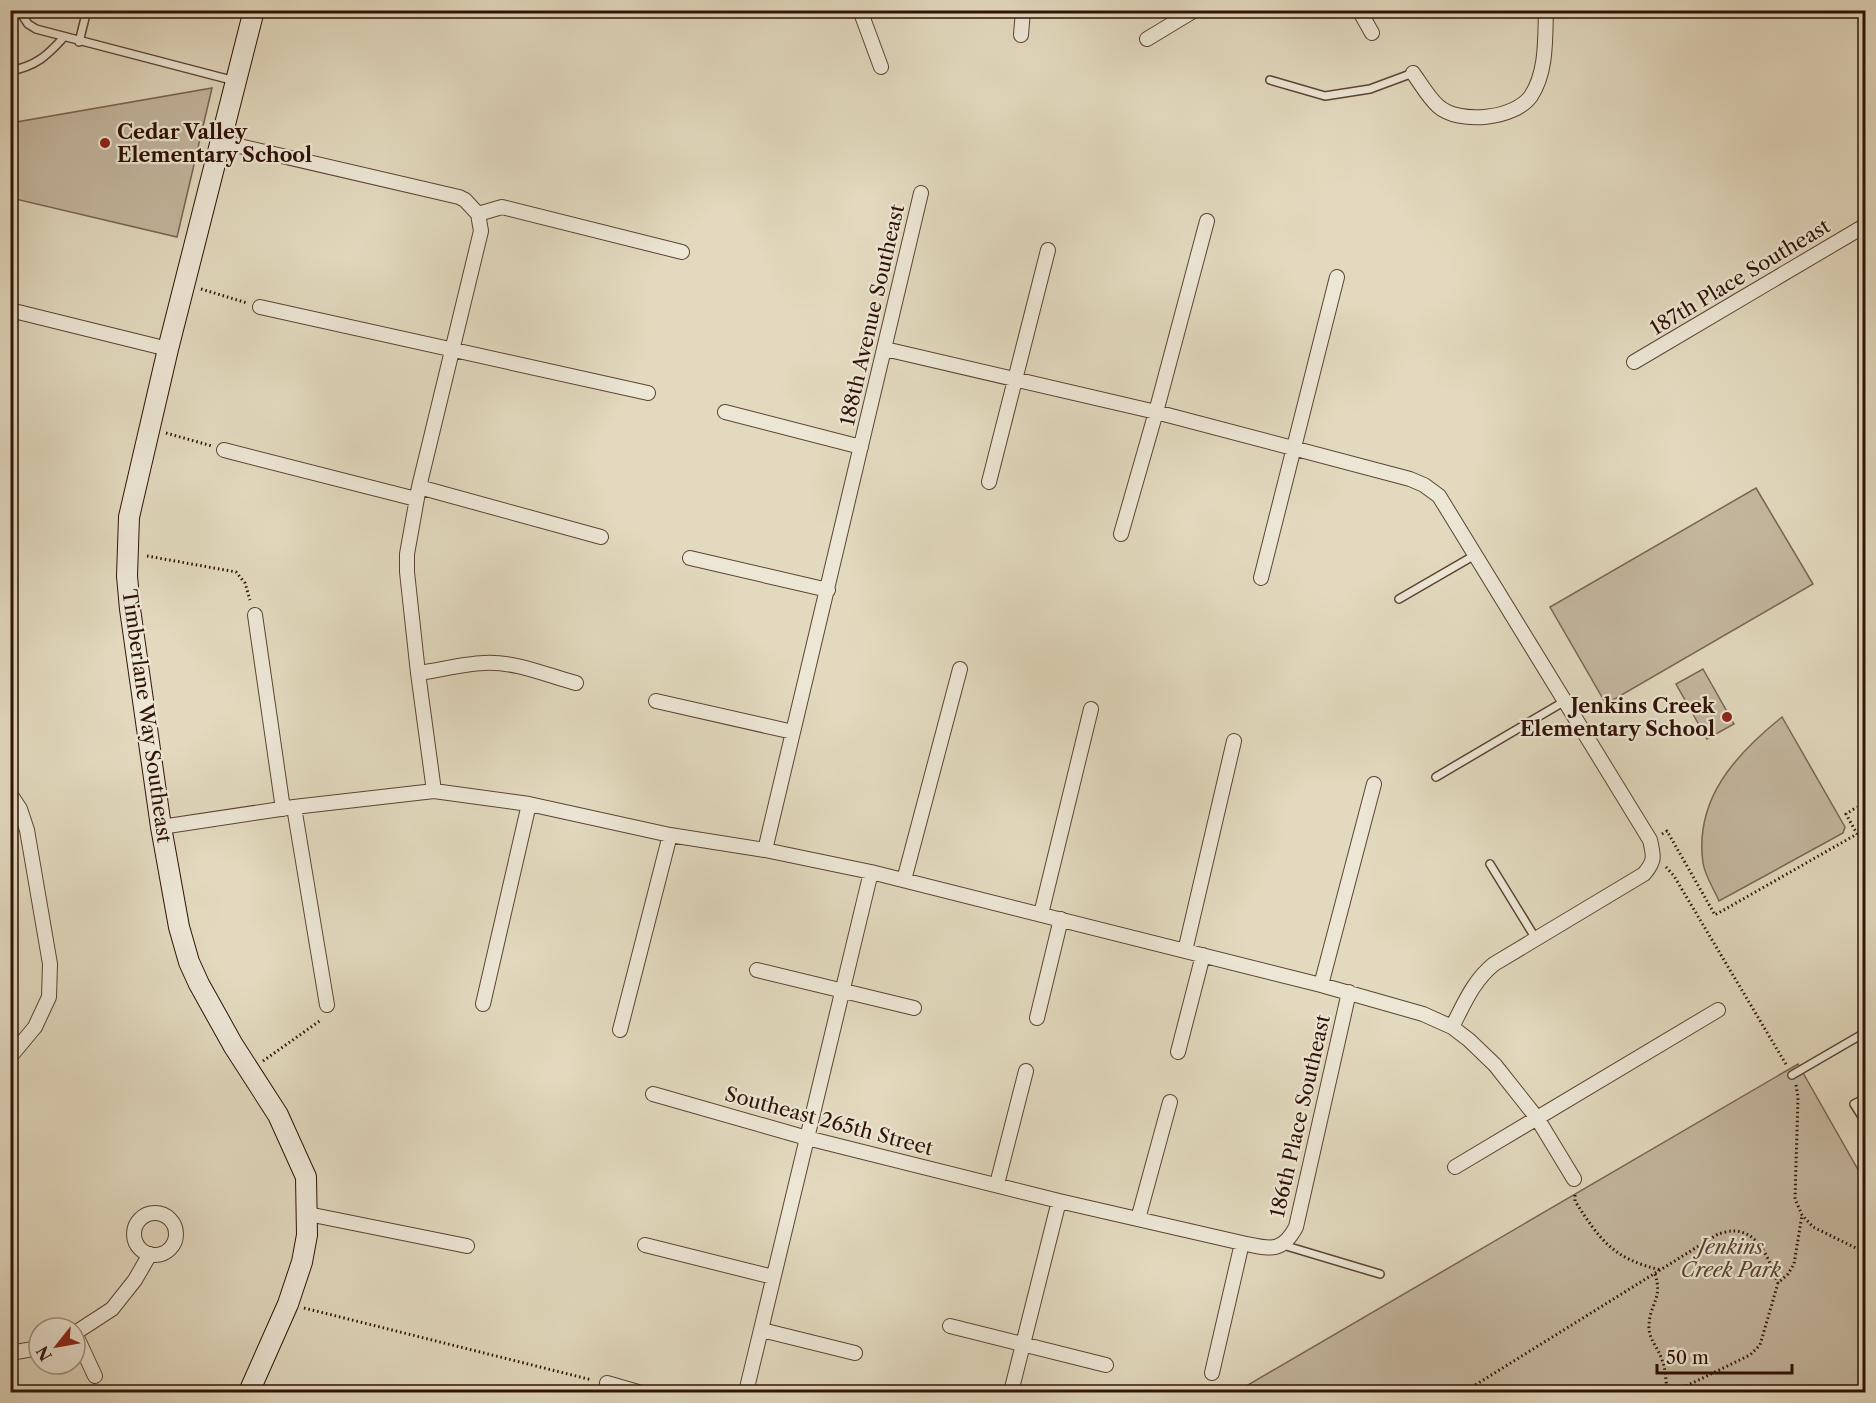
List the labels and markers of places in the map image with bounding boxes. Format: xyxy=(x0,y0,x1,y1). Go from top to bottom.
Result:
place label: Cedar Valley Elementary School xyxy=(117,120,312,167)
marker: Cedar Valley Elementary School xyxy=(98,136,112,150)
place label: Jenkins Creek Elementary School xyxy=(1520,694,1716,741)
marker: Jenkins Creek Elementary School xyxy=(1720,710,1734,724)

